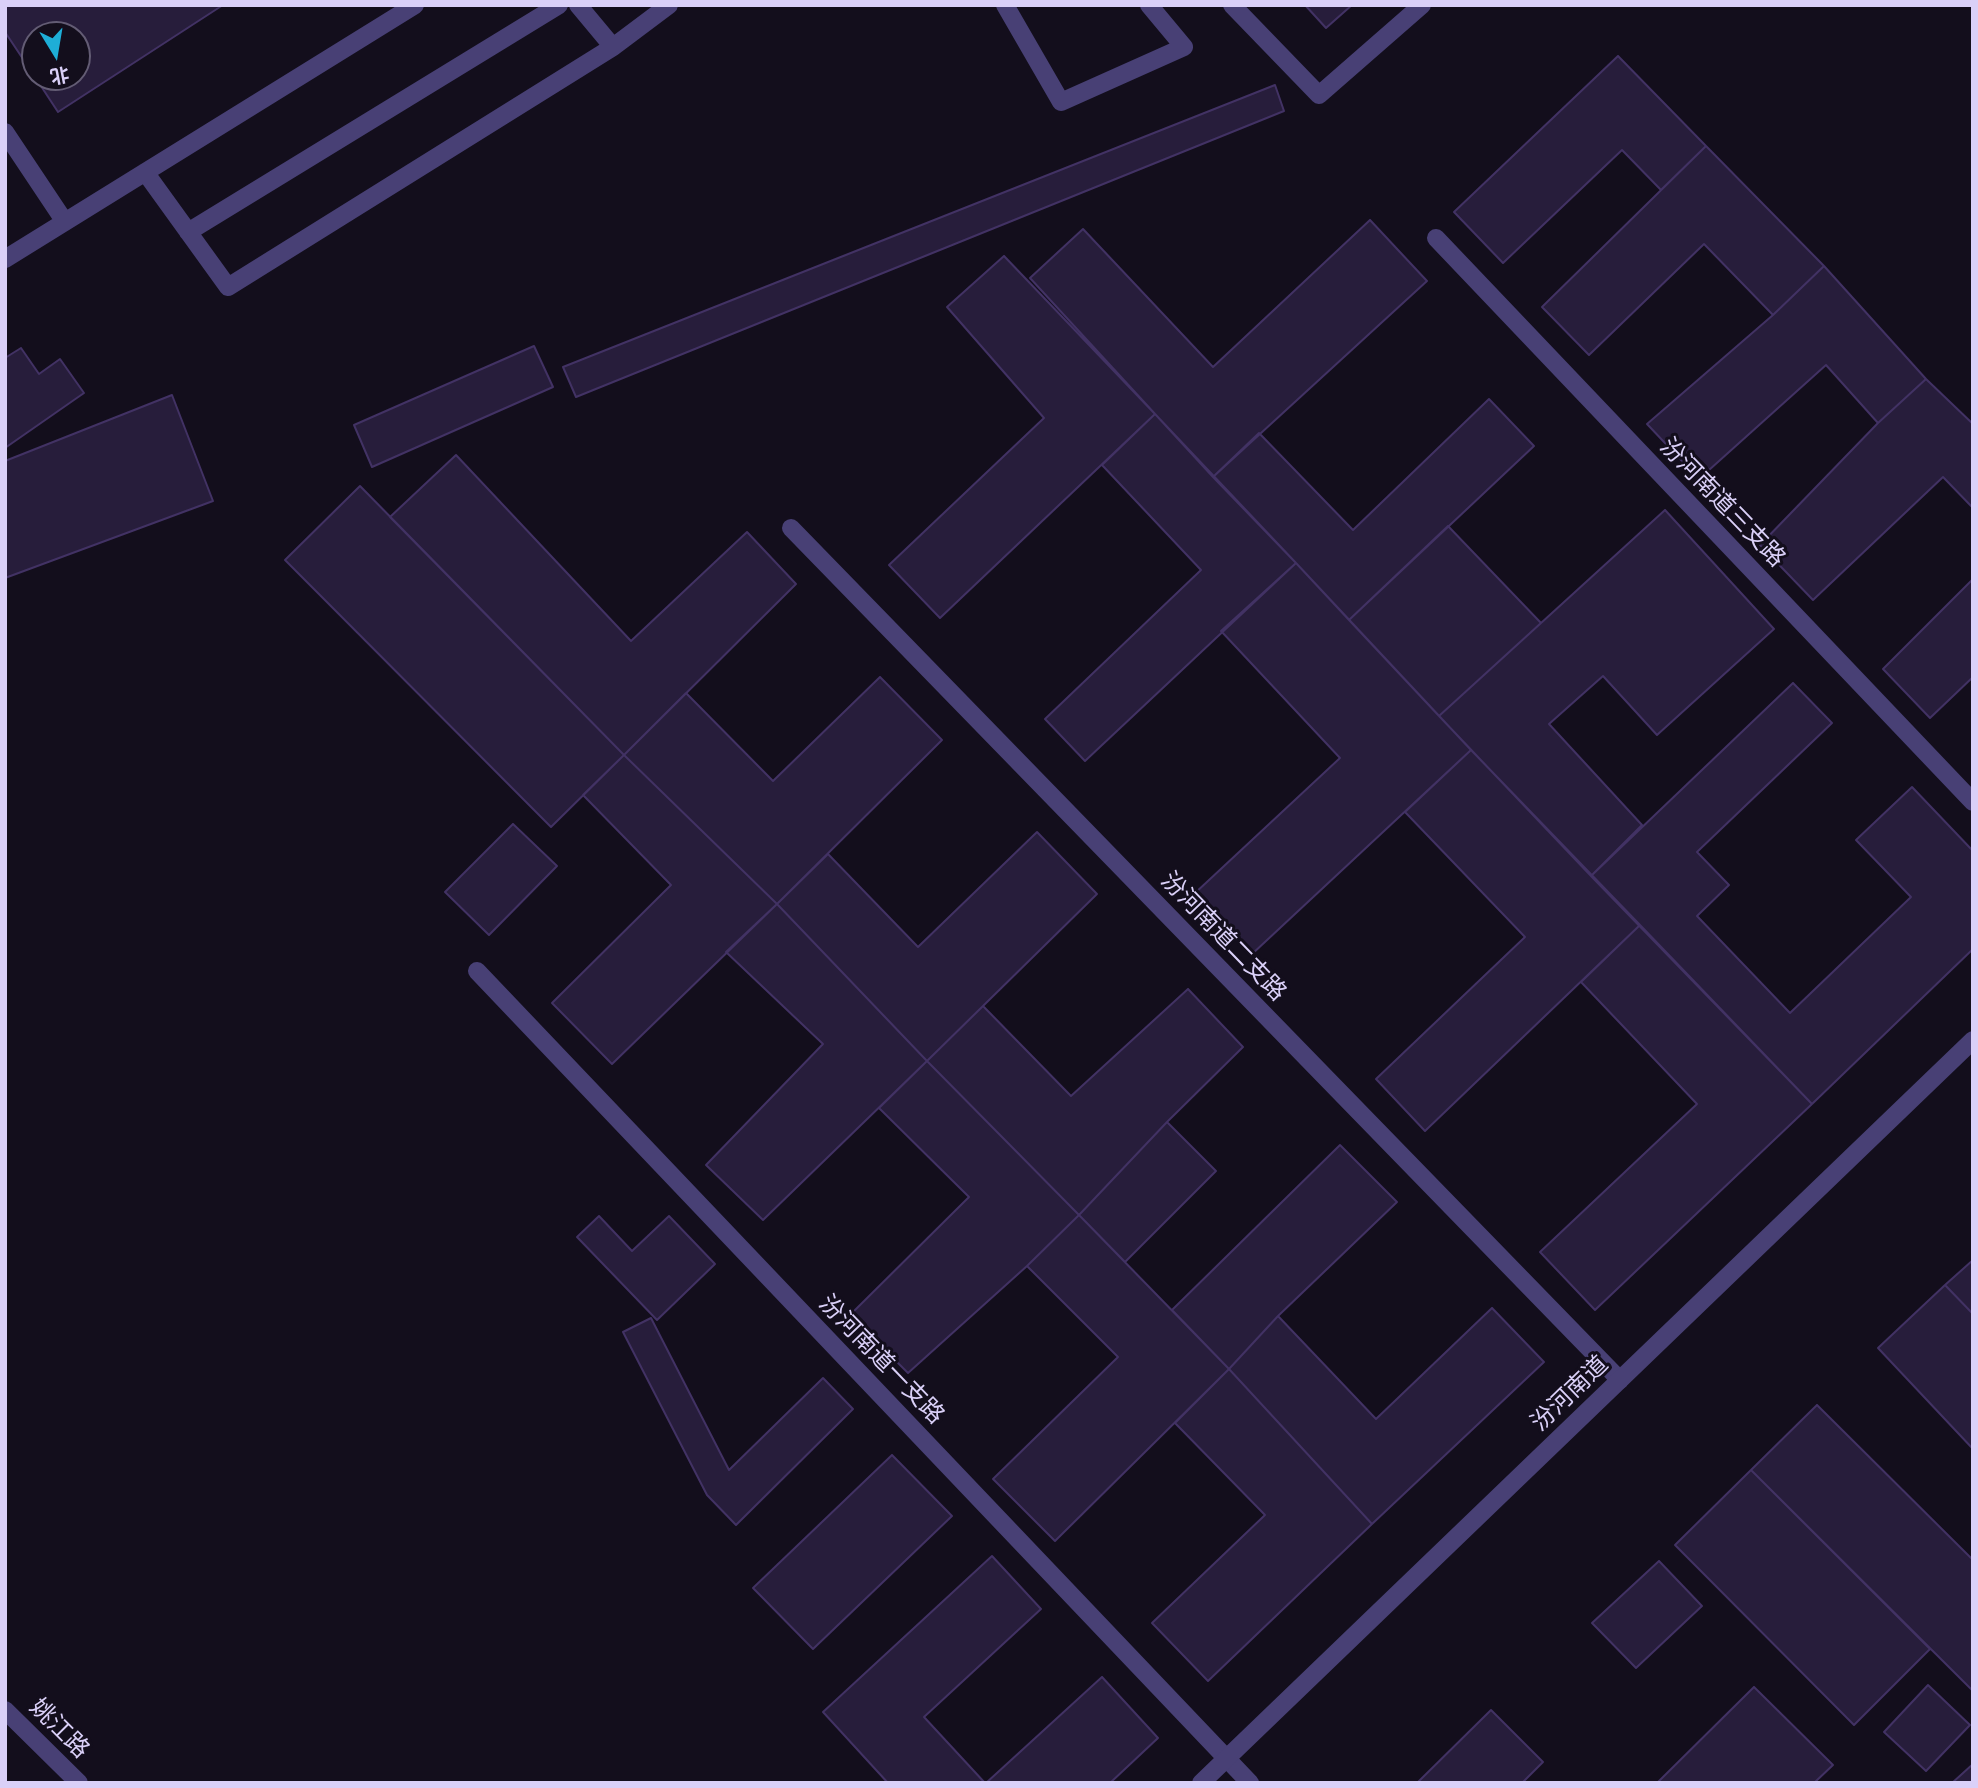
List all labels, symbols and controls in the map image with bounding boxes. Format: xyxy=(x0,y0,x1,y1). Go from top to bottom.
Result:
north arrow xyxy=(21,21,91,91)
text: 北 xyxy=(48,62,71,88)
street label: 汾河南道三支路 xyxy=(1653,433,1791,573)
street label: 汾河南道二支路 xyxy=(1154,867,1292,1007)
street label: 汾河南道一支路 xyxy=(812,1290,950,1430)
street label: 汾河南道 xyxy=(1525,1350,1615,1438)
street label: 姚江路 xyxy=(23,1693,95,1765)

